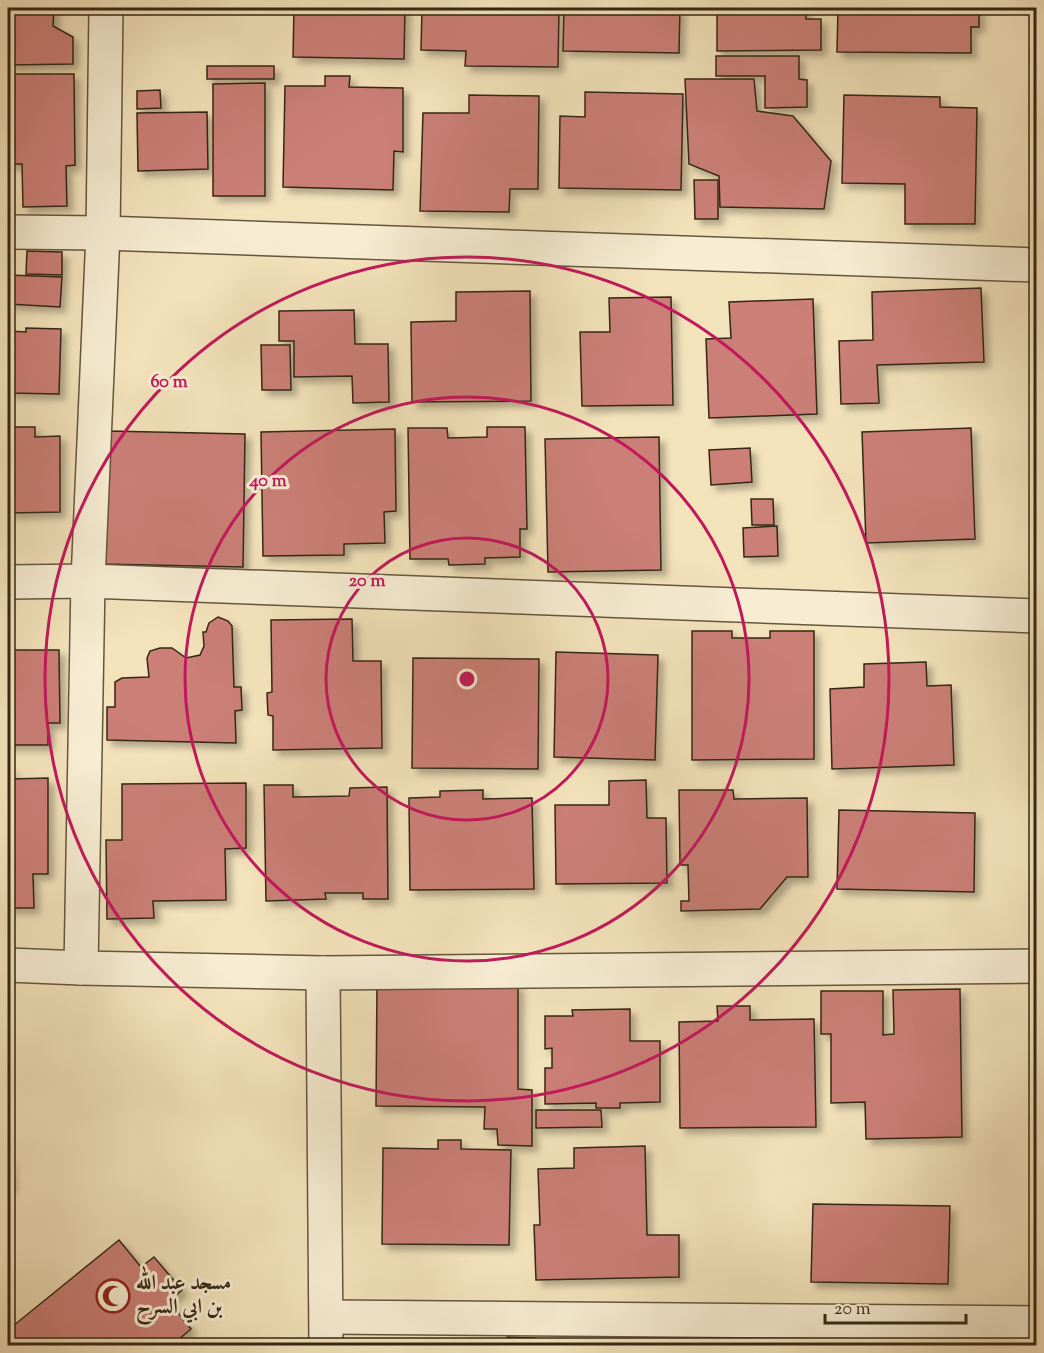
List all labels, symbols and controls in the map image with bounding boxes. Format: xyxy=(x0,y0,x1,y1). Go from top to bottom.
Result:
text: 60 m xyxy=(150,370,188,396)
text: 40 m xyxy=(248,469,287,495)
text: 20 m xyxy=(349,569,385,595)
centre of rings xyxy=(457,669,477,689)
place label: مسجد عبد الله بن ابي السرح xyxy=(136,1265,231,1325)
mosque icon: مسجد عبد الله بن ابي السرح xyxy=(95,1278,131,1314)
scale bar xyxy=(825,1287,966,1325)
text: 20 m xyxy=(834,1297,871,1323)

